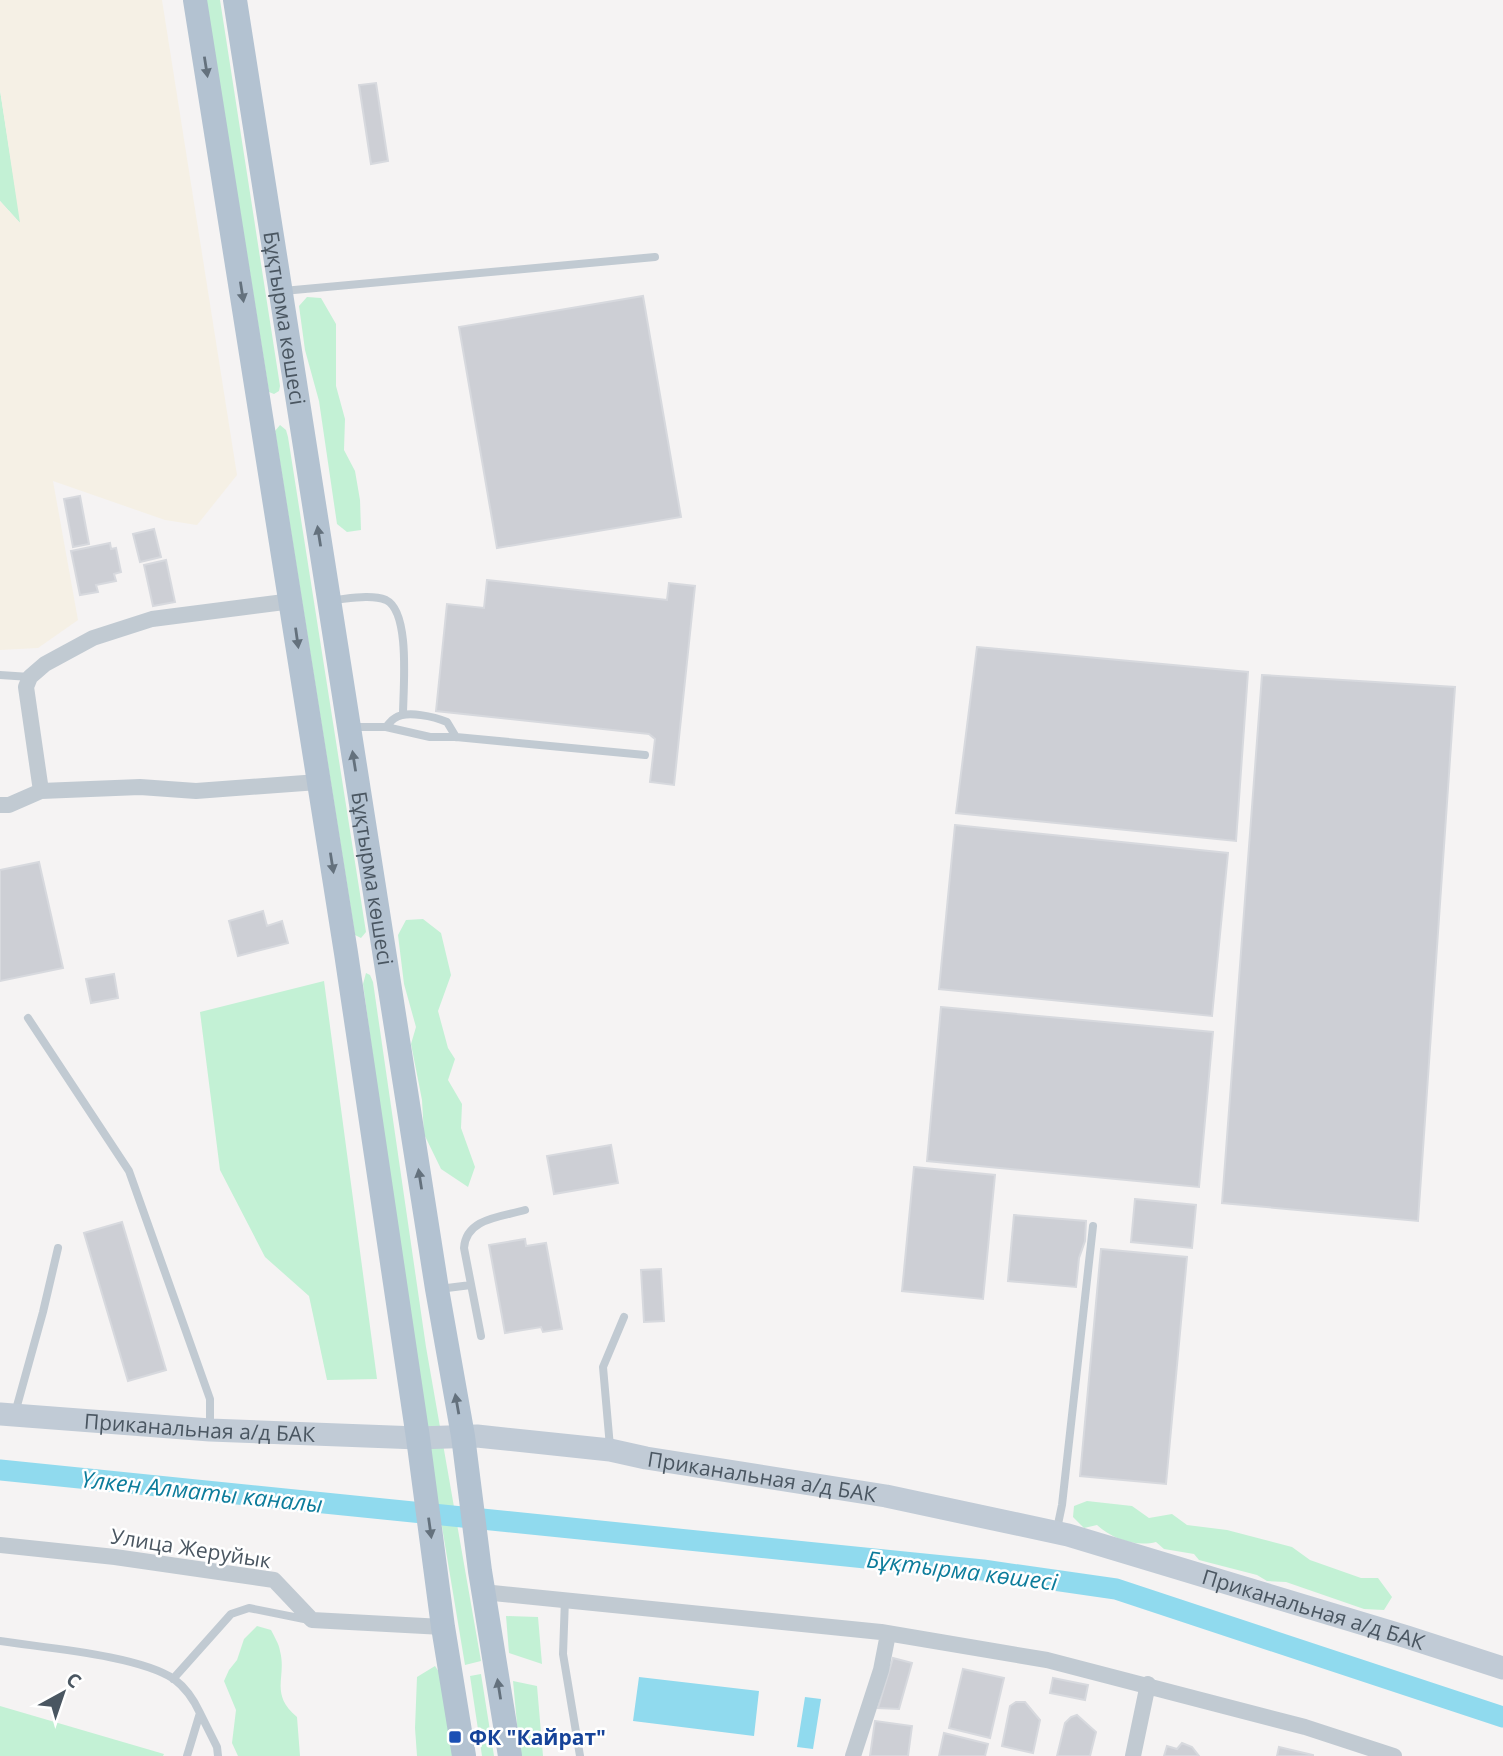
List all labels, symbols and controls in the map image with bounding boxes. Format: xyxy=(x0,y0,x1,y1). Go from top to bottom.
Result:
one-way arrow xyxy=(201,56,212,78)
street label: Бұқтырма көшесі xyxy=(257,229,312,407)
one-way arrow xyxy=(237,281,248,303)
one-way arrow xyxy=(313,525,324,547)
one-way arrow xyxy=(292,627,303,649)
one-way arrow xyxy=(348,750,359,772)
street label: Бұқтырма көшесі xyxy=(345,789,400,967)
one-way arrow xyxy=(327,852,338,874)
one-way arrow xyxy=(414,1168,425,1190)
one-way arrow xyxy=(452,1393,463,1415)
street label: Приканальная а/д БАК xyxy=(83,1406,316,1448)
street label: Приканальная а/д БАК xyxy=(646,1444,879,1508)
water label: Үлкен Алматы каналы xyxy=(80,1462,324,1520)
one-way arrow xyxy=(425,1517,436,1539)
street label: Улица Жеруйык xyxy=(109,1522,273,1575)
water label: Бұқтырма көшесі xyxy=(865,1542,1060,1598)
street label: Приканальная а/д БАК xyxy=(1199,1562,1429,1656)
north arrow xyxy=(28,1658,98,1728)
text: С xyxy=(61,1666,87,1694)
one-way arrow xyxy=(493,1678,504,1700)
place label: ФК "Кайрат" xyxy=(469,1723,606,1751)
marker: ФК "Кайрат" xyxy=(447,1729,463,1745)

